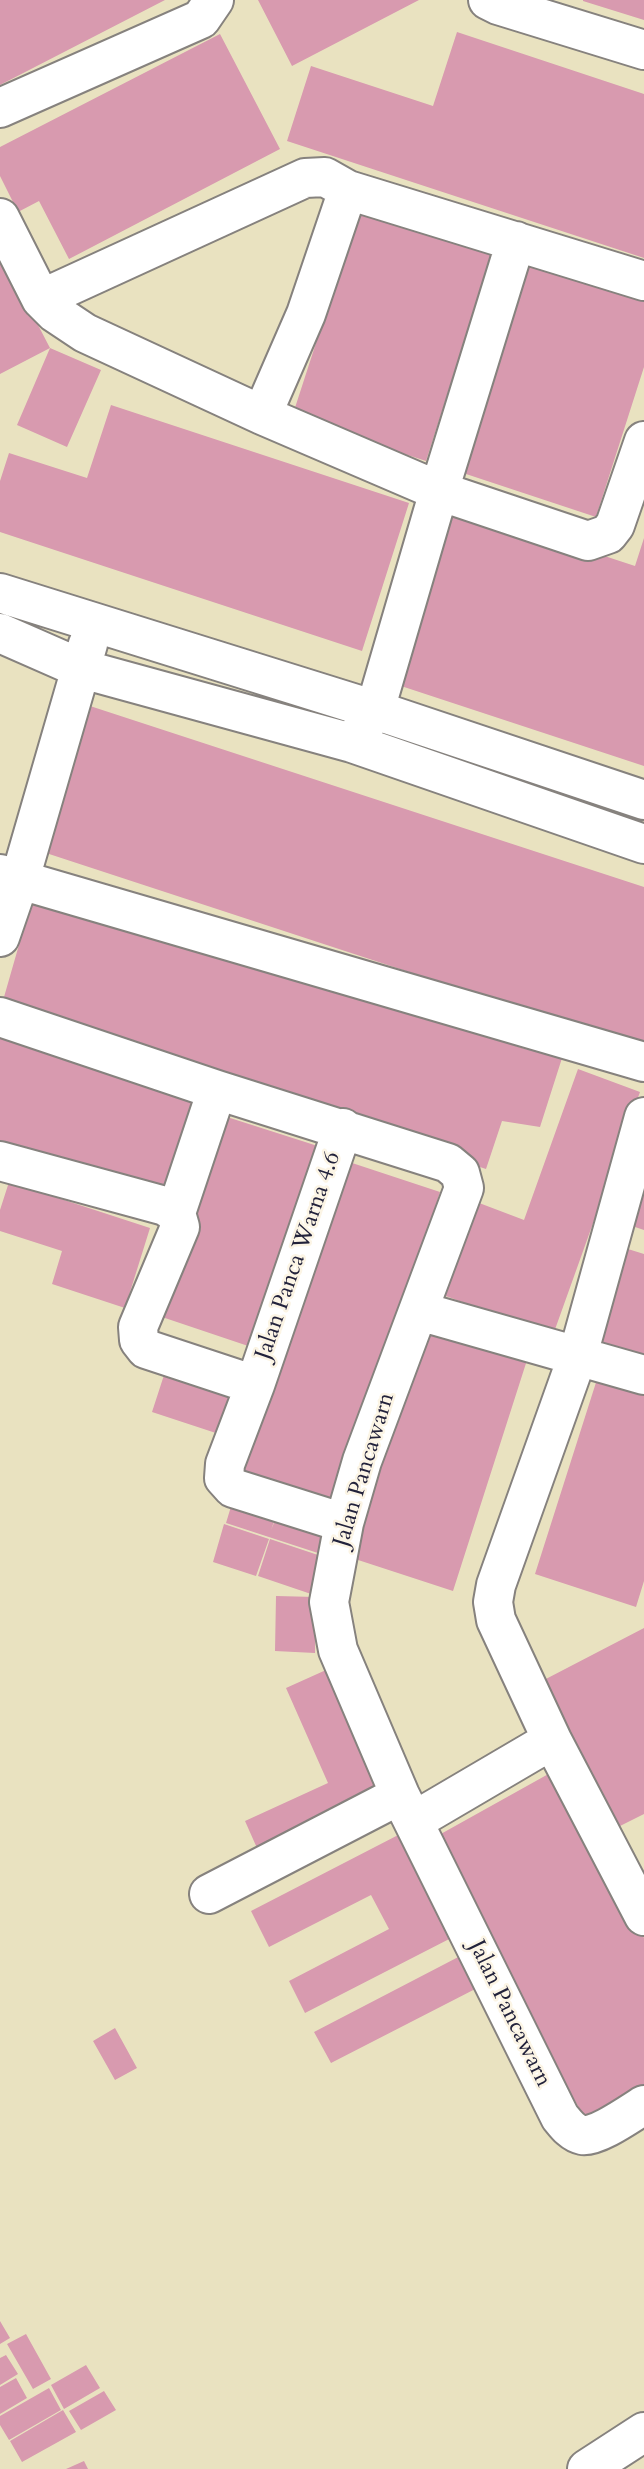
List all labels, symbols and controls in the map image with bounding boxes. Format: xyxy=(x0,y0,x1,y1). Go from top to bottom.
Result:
street label: Jalan Panca Warna 4.6 xyxy=(250,1148,348,1364)
street label: Jalan Pancawarn xyxy=(328,1390,402,1550)
street label: Jalan Pancawarn xyxy=(462,1936,556,2092)

